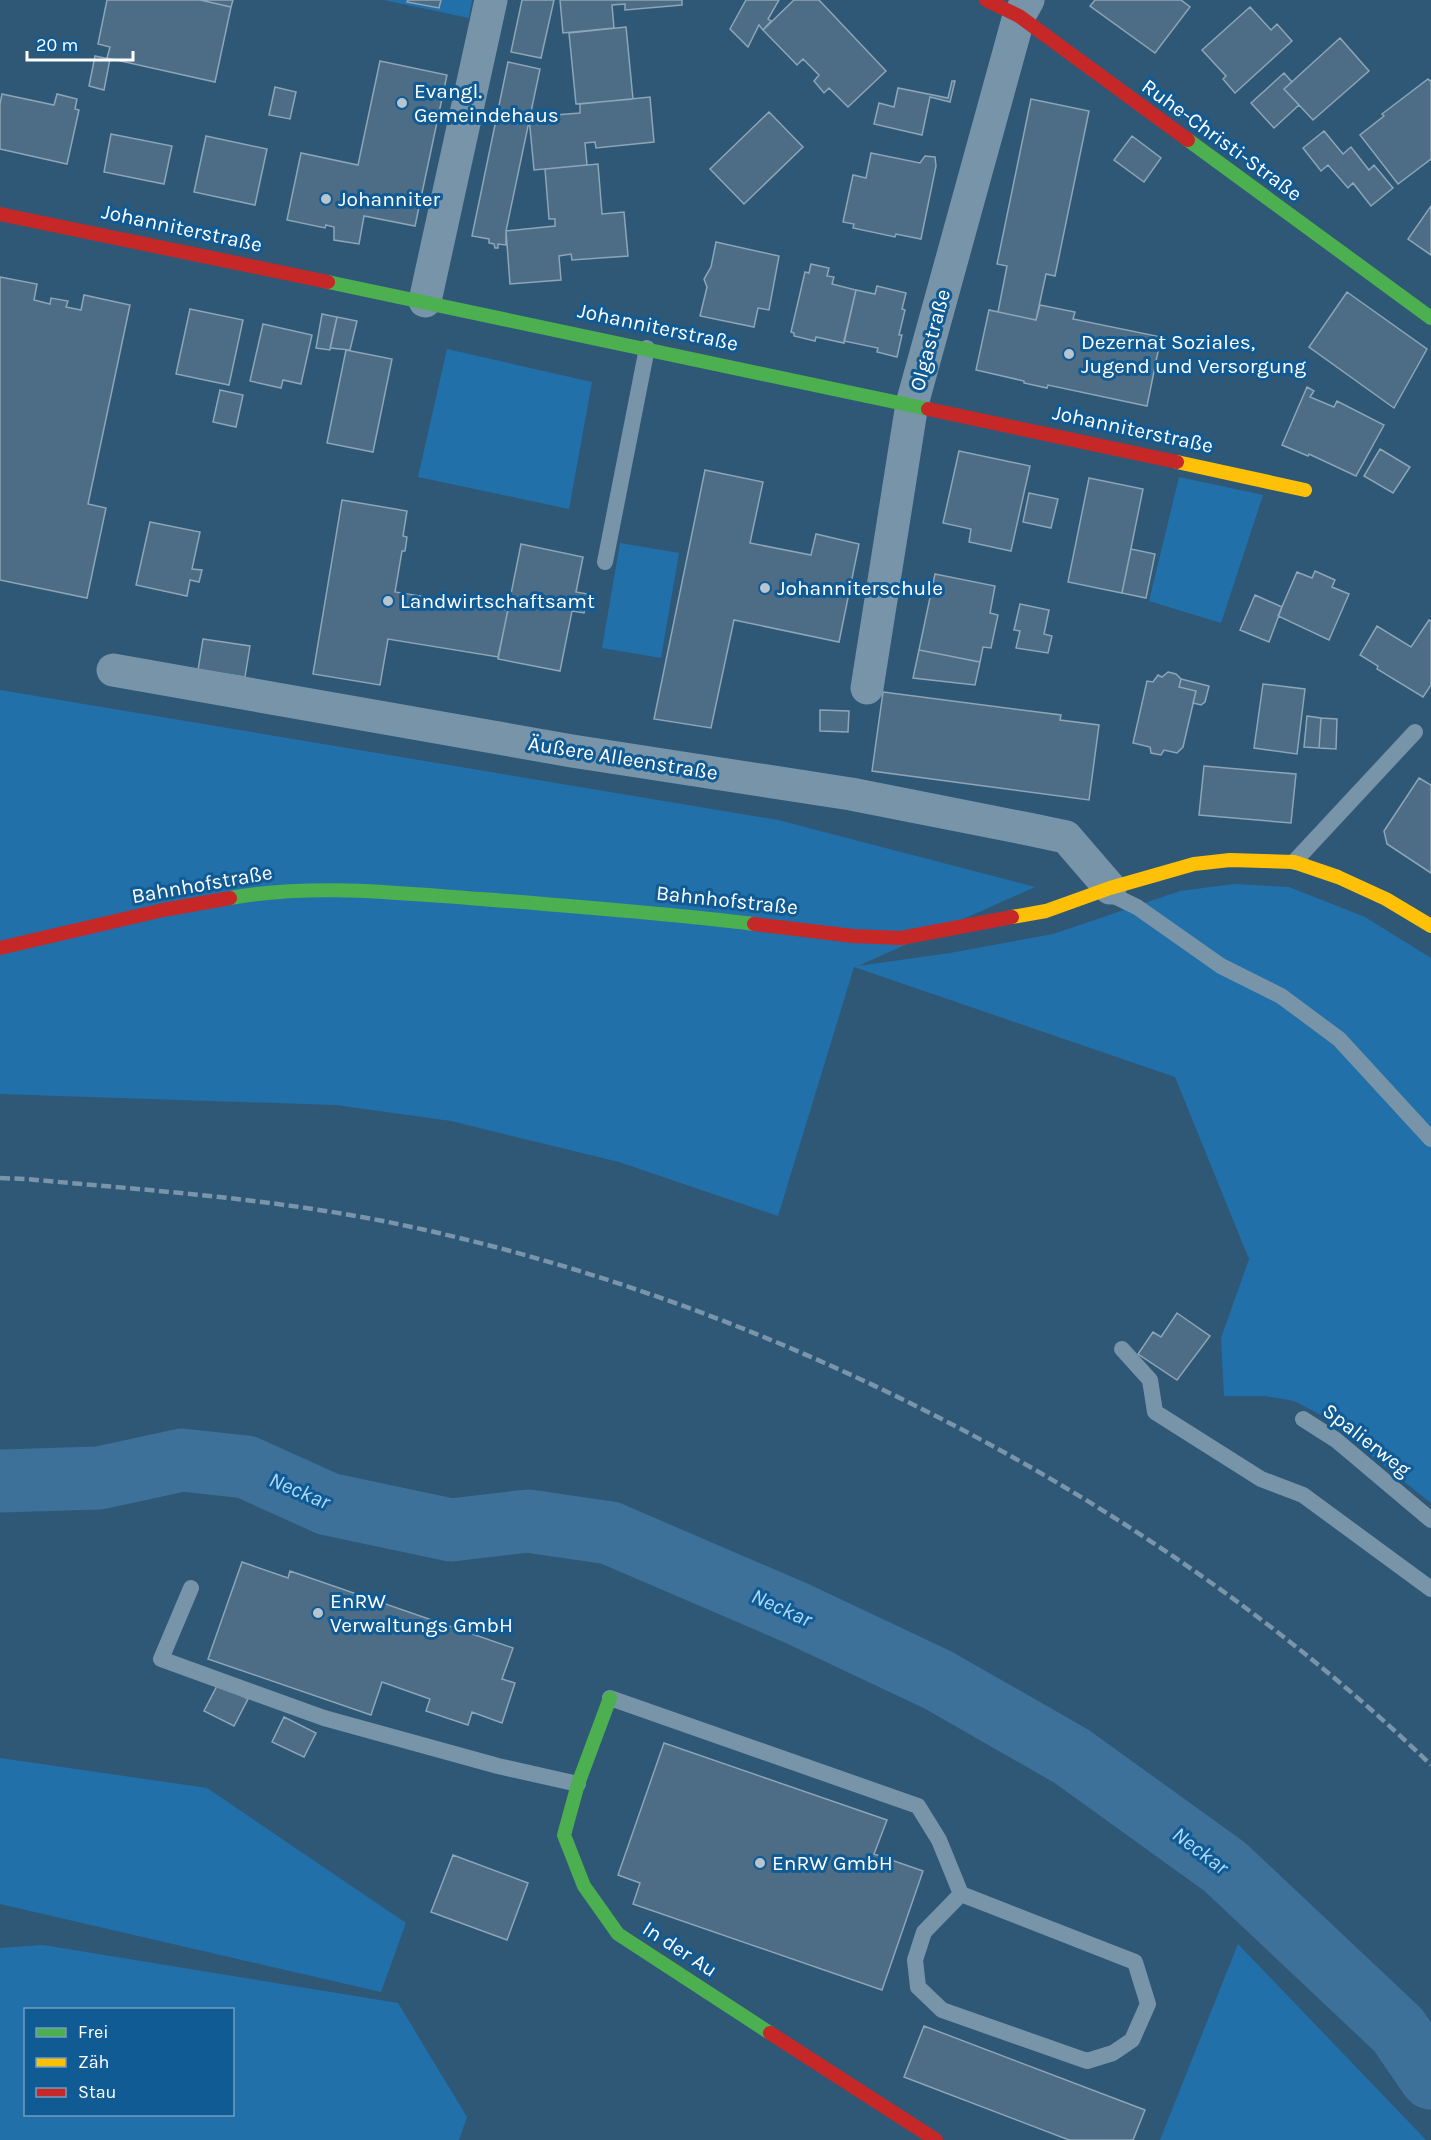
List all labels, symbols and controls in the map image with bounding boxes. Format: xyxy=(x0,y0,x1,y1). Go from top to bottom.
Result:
scale bar xyxy=(27,24,134,62)
text: 20 m xyxy=(36,34,78,56)
street label: Ruhe-Christi-Straße xyxy=(1137,74,1307,206)
place label: Evangl. Gemeindehaus xyxy=(414,79,559,127)
marker: Evangl. Gemeindehaus xyxy=(395,96,409,110)
place label: Johanniter xyxy=(338,187,440,211)
marker: Johanniter xyxy=(319,192,333,206)
street label: Johanniterstraße xyxy=(99,199,265,257)
street label: Olgastraße xyxy=(905,286,955,394)
street label: Johanniterstraße xyxy=(575,298,741,356)
place label: Dezernat Soziales, Jugend und Versorgung xyxy=(1081,330,1306,378)
marker: Dezernat Soziales, Jugend und Versorgung xyxy=(1062,347,1076,361)
street label: Johanniterstraße xyxy=(1050,400,1216,458)
place label: Johanniterschule xyxy=(777,576,943,600)
marker: Johanniterschule xyxy=(758,581,772,595)
place label: Landwirtschaftsamt xyxy=(400,589,595,613)
marker: Landwirtschaftsamt xyxy=(381,594,395,608)
street label: Äußere Alleenstraße xyxy=(526,731,720,785)
street label: Bahnhofstraße xyxy=(130,860,274,908)
street label: Bahnhofstraße xyxy=(655,881,799,919)
street label: Spalierweg xyxy=(1318,1398,1416,1482)
water label: Neckar xyxy=(265,1467,335,1516)
water label: Neckar xyxy=(747,1583,817,1633)
place label: EnRW Verwaltungs GmbH xyxy=(330,1589,513,1637)
marker: EnRW Verwaltungs GmbH xyxy=(311,1606,325,1620)
water label: Neckar xyxy=(1167,1821,1235,1881)
place label: EnRW GmbH xyxy=(772,1851,893,1875)
marker: EnRW GmbH xyxy=(753,1856,767,1870)
street label: In der Au xyxy=(638,1916,722,1982)
legend xyxy=(24,2008,234,2116)
text: Frei xyxy=(78,2021,109,2043)
text: Zäh xyxy=(78,2051,109,2073)
text: Stau xyxy=(78,2081,116,2103)

